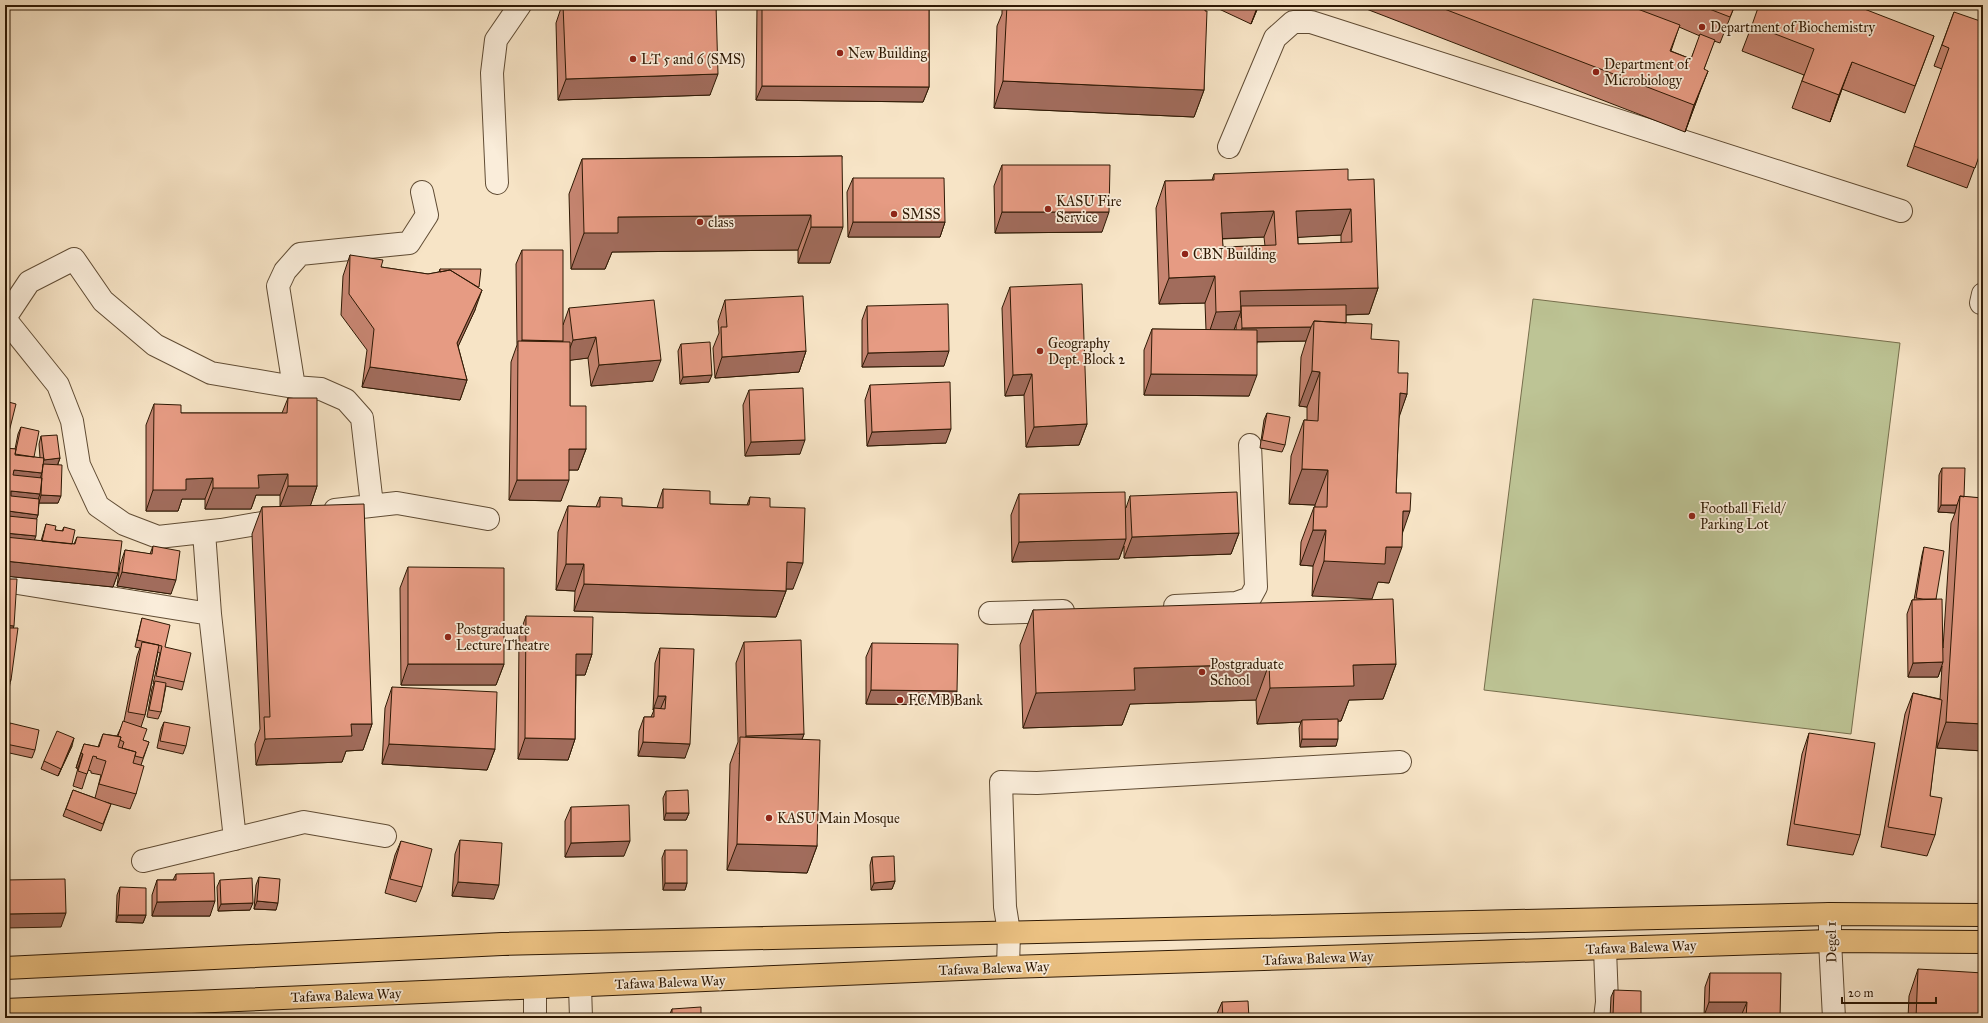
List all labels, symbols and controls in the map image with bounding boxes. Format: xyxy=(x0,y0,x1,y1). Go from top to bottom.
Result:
place label: Department of Biochemistry xyxy=(1710,19,1875,36)
marker: Department of Biochemistry xyxy=(1697,22,1707,32)
place label: New Building xyxy=(848,45,927,62)
marker: New Building xyxy=(835,48,845,58)
place label: LT 5 and 6 (SMS) xyxy=(641,51,745,69)
marker: LT 5 and 6 (SMS) xyxy=(628,54,638,64)
place label: Department of Microbiology xyxy=(1604,56,1691,89)
marker: Department of Microbiology xyxy=(1591,67,1601,77)
place label: KASU Fire Service xyxy=(1056,193,1122,226)
marker: KASU Fire Service xyxy=(1043,204,1053,214)
place label: SMSS xyxy=(902,206,941,223)
marker: SMSS xyxy=(889,209,899,219)
place label: class xyxy=(708,214,734,231)
marker: class xyxy=(695,217,705,227)
place label: CBN Building xyxy=(1193,246,1276,263)
marker: CBN Building xyxy=(1180,249,1190,259)
place label: Geography Dept. Block 2 xyxy=(1048,335,1125,368)
marker: Geography Dept. Block 2 xyxy=(1035,346,1045,356)
place label: Football Field/ Parking Lot xyxy=(1700,500,1786,533)
marker: Football Field/ Parking Lot xyxy=(1687,511,1697,521)
place label: Postgraduate Lecture Theatre xyxy=(456,621,550,654)
marker: Postgraduate Lecture Theatre xyxy=(443,632,453,642)
place label: Postgraduate School xyxy=(1210,656,1284,689)
marker: Postgraduate School xyxy=(1197,667,1207,677)
place label: FCMB Bank xyxy=(908,692,983,709)
marker: FCMB Bank xyxy=(895,695,905,705)
place label: KASU Main Mosque xyxy=(777,810,900,828)
marker: KASU Main Mosque xyxy=(764,813,774,823)
street label: Degel 1 xyxy=(1823,921,1840,963)
street label: Tafawa Balewa Way xyxy=(1585,937,1697,958)
street label: Tafawa Balewa Way xyxy=(1262,948,1374,969)
street label: Tafawa Balewa Way xyxy=(938,958,1050,979)
street label: Tafawa Balewa Way xyxy=(614,972,726,993)
scale bar xyxy=(1842,979,1936,1005)
street label: Tafawa Balewa Way xyxy=(290,985,402,1006)
text: 20 m xyxy=(1848,986,1874,1000)

